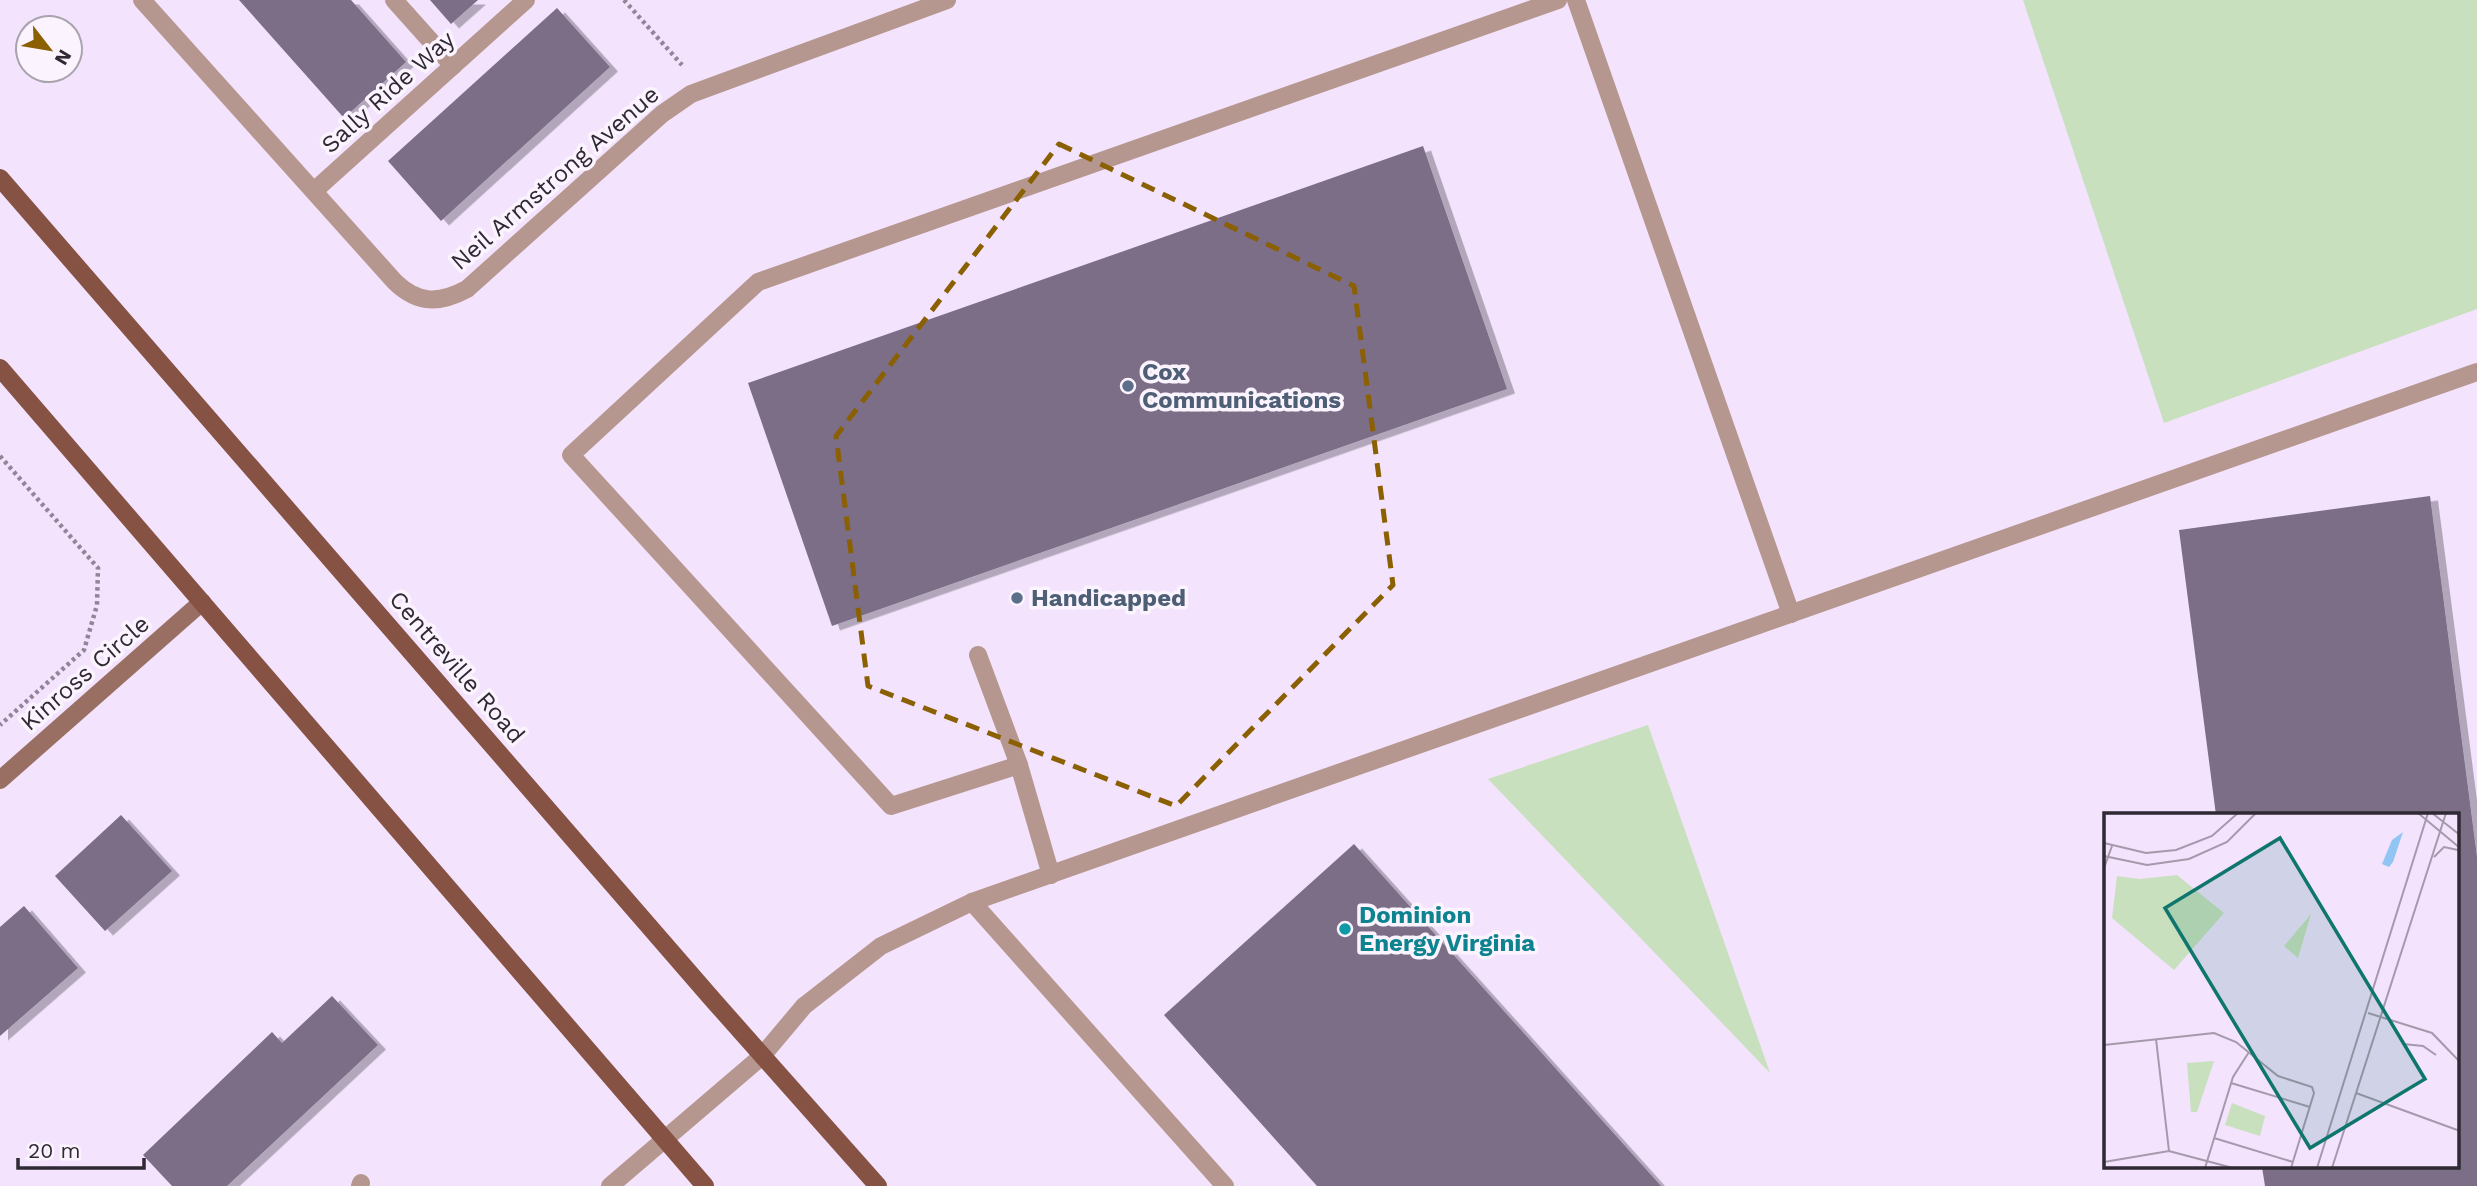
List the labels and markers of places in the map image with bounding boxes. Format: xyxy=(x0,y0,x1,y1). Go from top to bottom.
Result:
place label: Cox Communications xyxy=(1142,358,1341,414)
marker: Cox Communications xyxy=(1120,378,1136,394)
place label: Handicapped xyxy=(1031,584,1186,612)
marker: Handicapped xyxy=(1009,590,1025,606)
place label: Dominion Energy Virginia xyxy=(1359,901,1535,957)
marker: Dominion Energy Virginia xyxy=(1337,921,1353,937)

